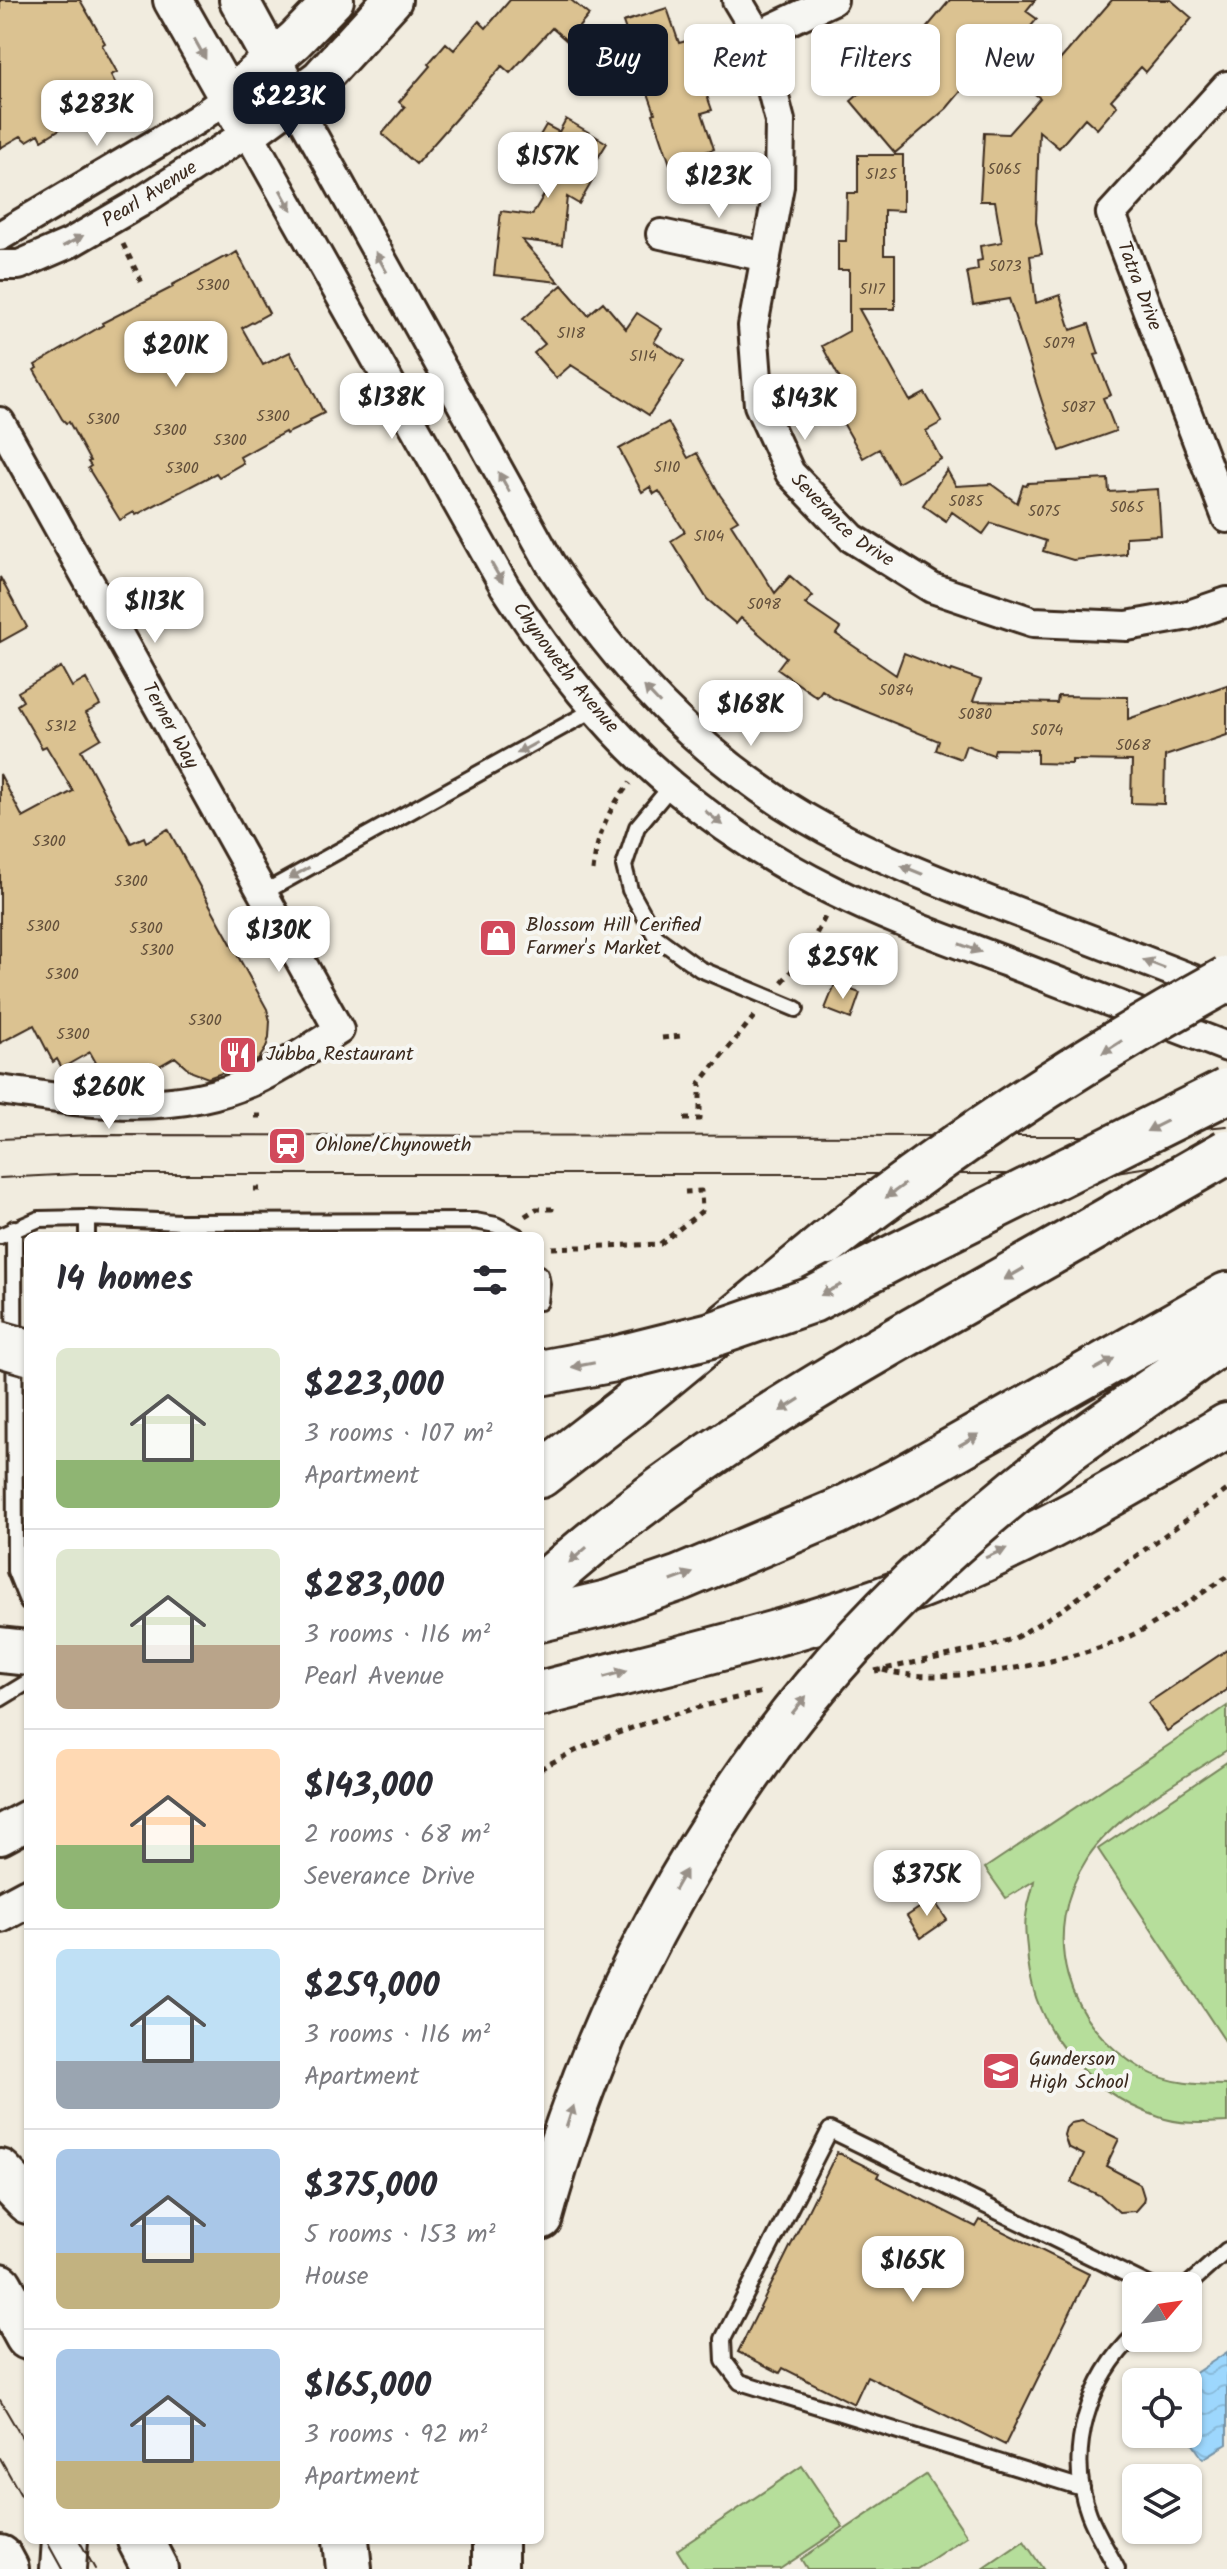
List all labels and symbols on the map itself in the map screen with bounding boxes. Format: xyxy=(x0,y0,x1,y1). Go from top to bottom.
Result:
one-way arrow xyxy=(193,38,207,60)
pin: $223K xyxy=(233,72,345,140)
pin: $283K xyxy=(41,80,153,148)
pin: $157K xyxy=(492,132,604,200)
pin: $123K xyxy=(663,152,775,220)
street label: Pearl Avenue xyxy=(96,153,204,237)
house number: 5065 xyxy=(987,157,1022,182)
house number: 5125 xyxy=(865,162,898,187)
one-way arrow xyxy=(279,189,293,212)
one-way arrow xyxy=(61,235,84,248)
street label: Tatra Drive xyxy=(1107,237,1170,336)
one-way arrow xyxy=(374,250,388,273)
house number: 5073 xyxy=(988,254,1022,279)
house number: 5300 xyxy=(196,273,230,298)
house number: 5117 xyxy=(859,277,886,302)
pin: $201K xyxy=(120,321,232,389)
house number: 5118 xyxy=(557,321,585,346)
house number: 5079 xyxy=(1043,331,1075,356)
house number: 5114 xyxy=(629,344,657,369)
pin: $138K xyxy=(336,373,448,441)
pin: $143K xyxy=(749,374,861,442)
house number: 5087 xyxy=(1061,395,1095,420)
house number: 5300 xyxy=(256,404,290,429)
house number: 5300 xyxy=(86,407,120,432)
house number: 5300 xyxy=(153,418,187,443)
house number: 5300 xyxy=(213,428,247,453)
house number: 5110 xyxy=(654,455,680,480)
house number: 5300 xyxy=(165,456,199,481)
street label: Severance Drive xyxy=(782,466,900,576)
one-way arrow xyxy=(497,471,511,494)
house number: 5085 xyxy=(949,489,985,514)
house number: 5065 xyxy=(1110,495,1145,520)
house number: 5075 xyxy=(1028,499,1062,524)
house number: 5104 xyxy=(694,524,724,549)
one-way arrow xyxy=(490,562,504,584)
pin: $113K xyxy=(99,577,211,645)
house number: 5098 xyxy=(747,592,781,617)
street label: Chynoweth Avenue xyxy=(503,596,626,742)
street label: Terner Way xyxy=(132,677,207,776)
house number: 5084 xyxy=(878,678,914,703)
pin: $168K xyxy=(695,680,807,748)
one-way arrow xyxy=(643,686,661,705)
house number: 5080 xyxy=(958,702,992,727)
house number: 5312 xyxy=(45,714,77,739)
house number: 5074 xyxy=(1031,718,1064,743)
house number: 5068 xyxy=(1115,733,1151,758)
one-way arrow xyxy=(516,740,538,754)
one-way arrow xyxy=(704,810,724,826)
house number: 5300 xyxy=(32,829,66,854)
one-way arrow xyxy=(900,863,924,876)
one-way arrow xyxy=(288,866,310,880)
house number: 5300 xyxy=(114,869,148,894)
pin: $130K xyxy=(223,906,335,974)
place label: Blossom Hill Cerified Farmer's Market xyxy=(526,910,702,965)
house number: 5300 xyxy=(26,914,60,939)
house number: 5300 xyxy=(129,916,163,941)
shop icon: Blossom Hill Cerified Farmer's Market xyxy=(477,917,519,959)
pin: $259K xyxy=(787,933,899,1001)
house number: 5300 xyxy=(140,938,174,963)
one-way arrow xyxy=(958,942,982,955)
one-way arrow xyxy=(1142,957,1166,970)
house number: 5300 xyxy=(45,962,79,987)
house number: 5300 xyxy=(188,1008,222,1033)
house number: 5300 xyxy=(56,1022,90,1047)
restaurant icon: Jubba Restaurant xyxy=(217,1034,259,1076)
place label: Jubba Restaurant xyxy=(266,1039,414,1071)
one-way arrow xyxy=(1101,1040,1123,1054)
pin: $260K xyxy=(53,1063,165,1131)
one-way arrow xyxy=(1146,1120,1169,1133)
station icon: Ohlone/Chynoweth xyxy=(266,1125,308,1167)
place label: Ohlone/Chynoweth xyxy=(315,1130,471,1162)
one-way arrow xyxy=(884,1183,906,1199)
one-way arrow xyxy=(1003,1267,1025,1281)
one-way arrow xyxy=(820,1284,843,1297)
one-way arrow xyxy=(1093,1357,1115,1371)
one-way arrow xyxy=(570,1360,595,1372)
one-way arrow xyxy=(779,1397,801,1411)
one-way arrow xyxy=(958,1433,980,1447)
one-way arrow xyxy=(568,1546,588,1563)
one-way arrow xyxy=(984,1546,1008,1560)
one-way arrow xyxy=(670,1570,694,1583)
one-way arrow xyxy=(603,1668,628,1680)
one-way arrow xyxy=(790,1695,807,1715)
pin: $375K xyxy=(871,1850,983,1918)
one-way arrow xyxy=(673,1869,687,1891)
place label: Gunderson High School xyxy=(1029,2044,1129,2099)
school or university icon: Gunderson High School xyxy=(980,2050,1022,2092)
one-way arrow xyxy=(565,2103,577,2127)
pin: $165K xyxy=(857,2236,969,2304)
north arrow xyxy=(1122,2272,1202,2352)

